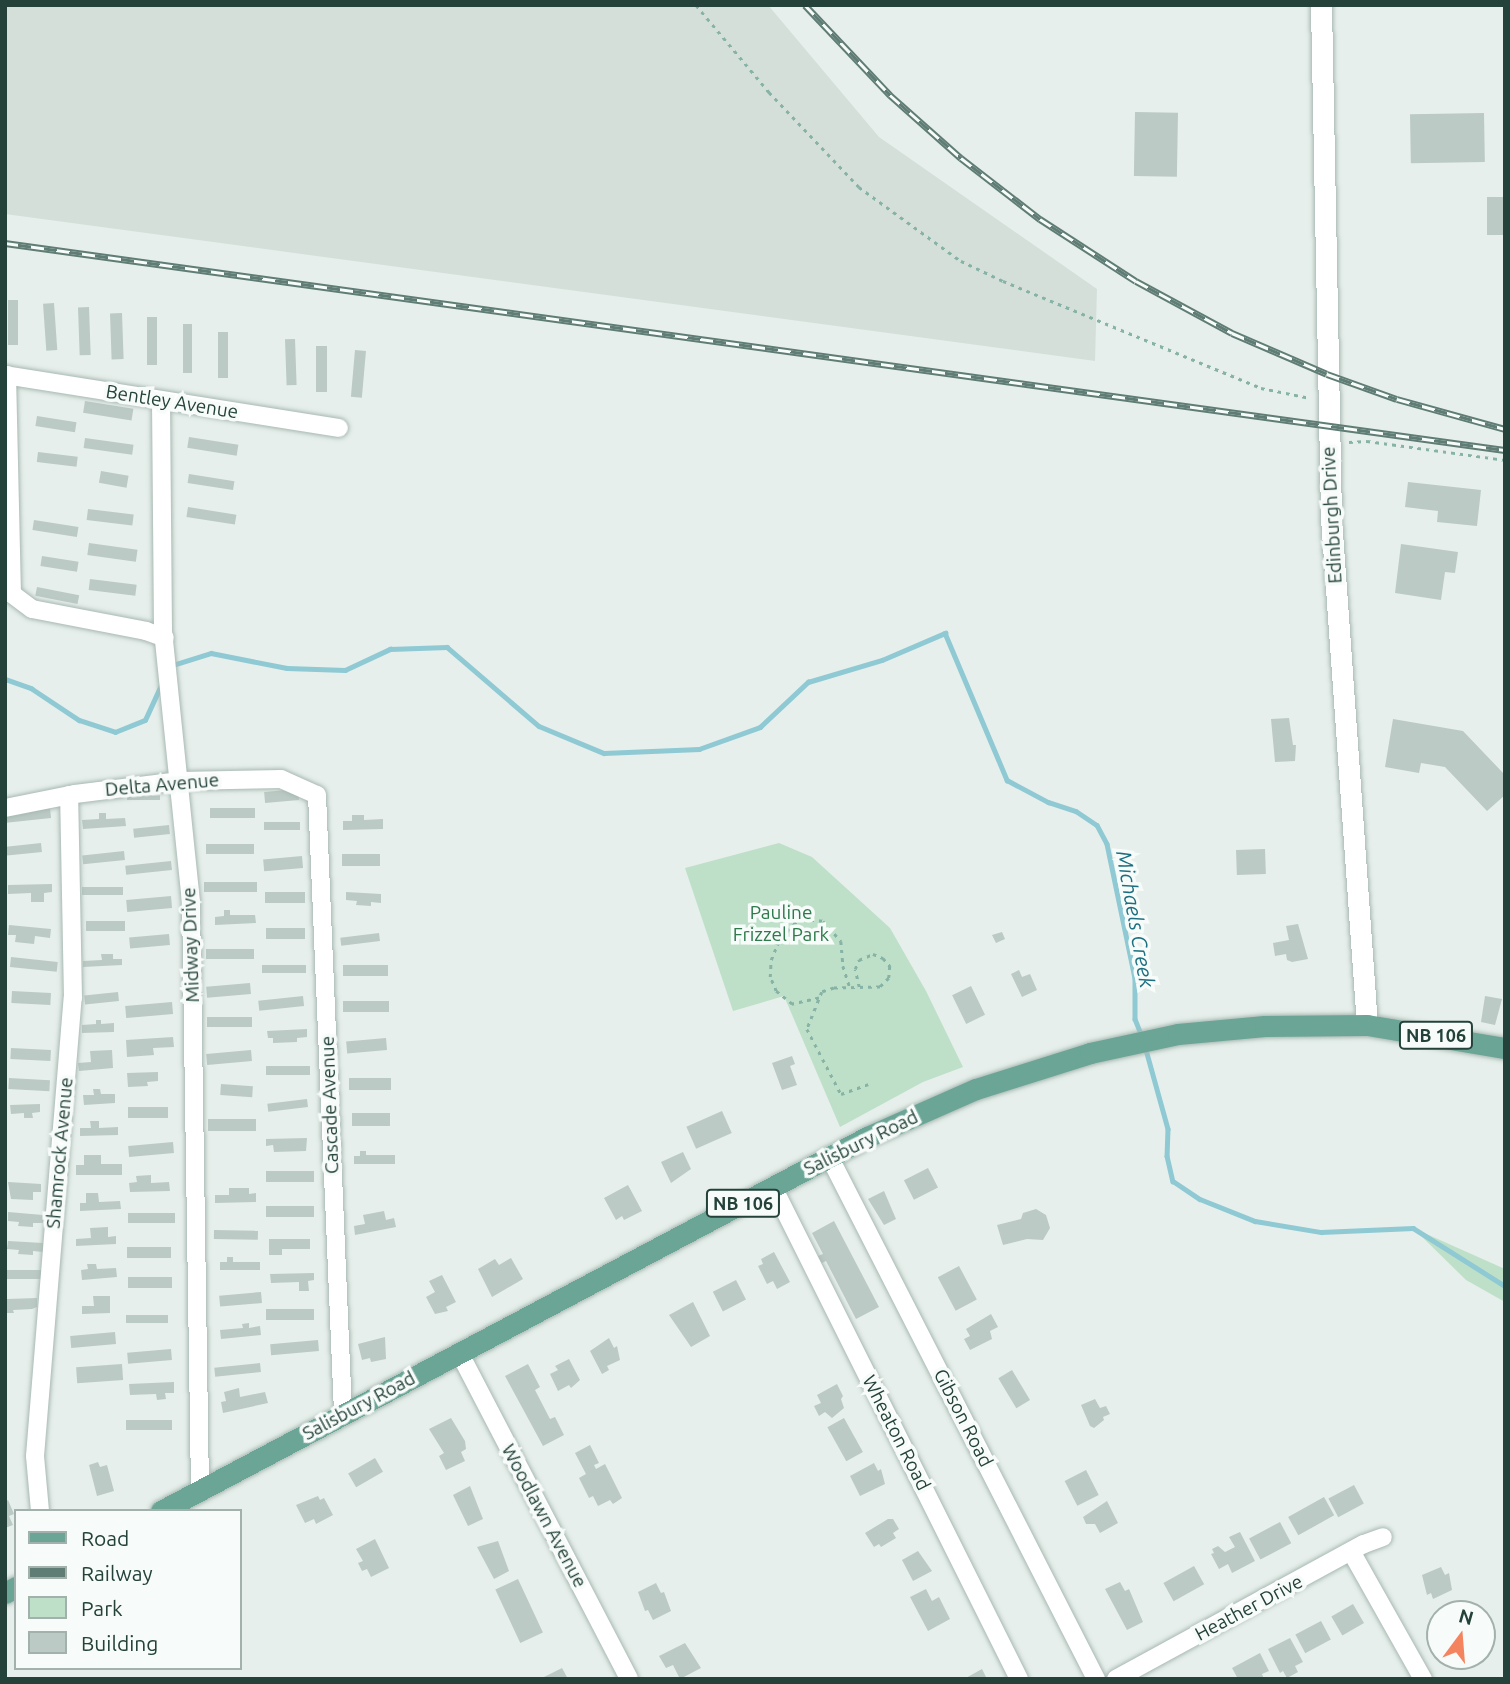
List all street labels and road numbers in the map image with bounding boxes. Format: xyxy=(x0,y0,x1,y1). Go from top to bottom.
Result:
street label: Bentley Avenue xyxy=(104,380,240,424)
street label: Edinburgh Drive xyxy=(1317,446,1347,584)
street label: Delta Avenue xyxy=(104,769,220,801)
street label: Midway Drive xyxy=(178,887,204,1003)
road number: NB 106 xyxy=(1398,1020,1474,1050)
street label: Cascade Avenue xyxy=(316,1036,344,1174)
street label: Shamrock Avenue xyxy=(42,1076,78,1230)
street label: Salisbury Road xyxy=(800,1105,922,1181)
road number: NB 106 xyxy=(704,1188,782,1218)
street label: Gibson Road xyxy=(929,1365,997,1471)
street label: Salisbury Road xyxy=(299,1367,419,1445)
street label: Wheaton Road xyxy=(857,1372,935,1494)
street label: Woodlawn Avenue xyxy=(497,1440,591,1592)
street label: Heather Drive xyxy=(1191,1570,1307,1646)

